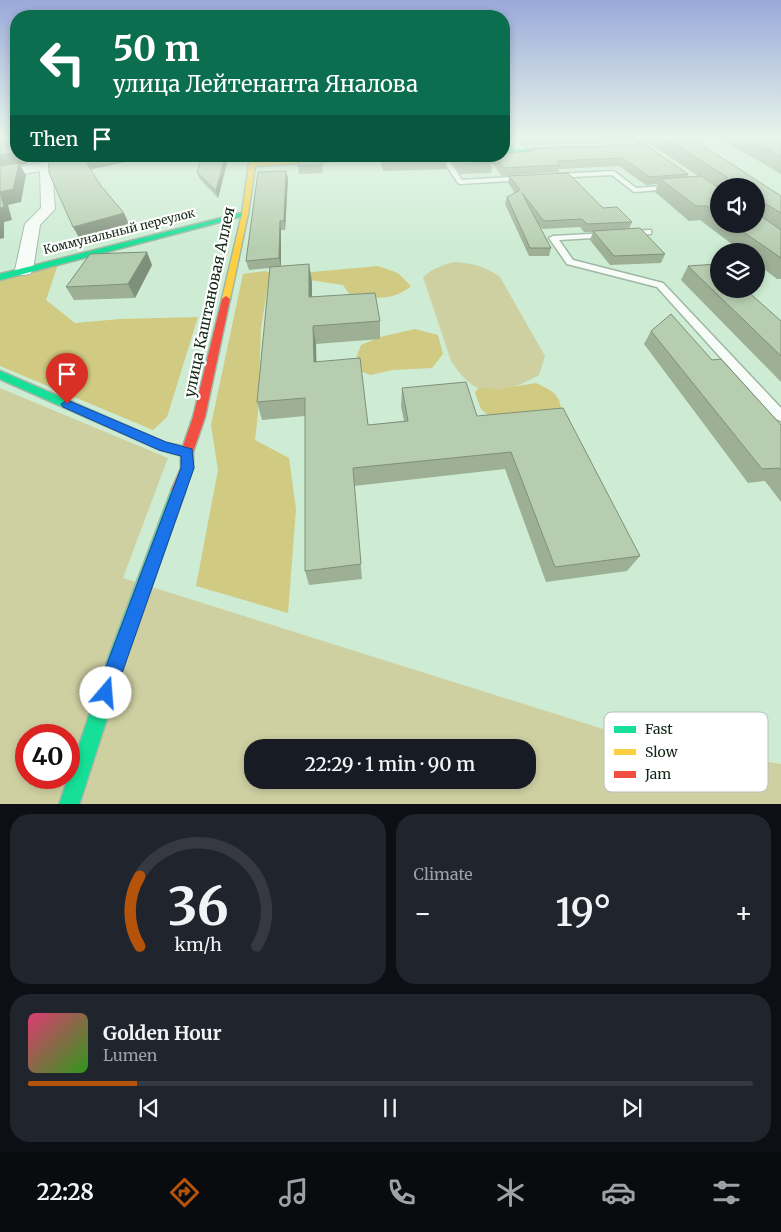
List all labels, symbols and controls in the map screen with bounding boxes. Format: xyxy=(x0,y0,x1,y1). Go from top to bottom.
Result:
text: 50 m xyxy=(113,27,200,71)
icon: left xyxy=(30,30,95,95)
text: улица Лейтенанта Яналова xyxy=(113,70,418,98)
icon: arrive xyxy=(88,125,116,153)
text: Then xyxy=(30,127,78,151)
map controls xyxy=(710,178,765,298)
button: sound xyxy=(710,178,765,233)
street label: Коммунальный переулок xyxy=(42,205,197,257)
street label: улица Каштановая Аллея xyxy=(180,205,238,399)
button: layers xyxy=(710,243,765,298)
pin xyxy=(46,353,88,404)
icon: arrive xyxy=(53,360,81,388)
position arrow xyxy=(79,666,131,718)
legend xyxy=(604,712,768,792)
text: Fast xyxy=(645,720,673,738)
speed limit sign: 40 xyxy=(15,724,80,789)
text: Slow xyxy=(645,743,678,761)
text: 22:29 · 1 min · 90 m xyxy=(305,752,475,776)
text: Jam xyxy=(644,765,671,783)
text: Climate xyxy=(414,864,473,884)
text: 36 xyxy=(167,874,228,939)
text: 19° xyxy=(555,889,611,936)
text: − xyxy=(414,895,432,931)
text: + xyxy=(734,895,753,931)
text: km/h xyxy=(174,933,222,956)
text: Golden Hour xyxy=(103,1021,222,1045)
text: Lumen xyxy=(103,1045,157,1065)
icon: previous xyxy=(135,1094,163,1122)
icon: pause xyxy=(376,1094,404,1122)
icon: next xyxy=(618,1094,646,1122)
icon: directions xyxy=(167,1175,202,1210)
icon: music xyxy=(276,1175,311,1210)
icon: phone xyxy=(384,1175,419,1210)
icon: climate xyxy=(493,1175,528,1210)
icon: car xyxy=(601,1175,636,1210)
icon: filters xyxy=(709,1175,744,1210)
text: 22:28 xyxy=(37,1178,94,1206)

